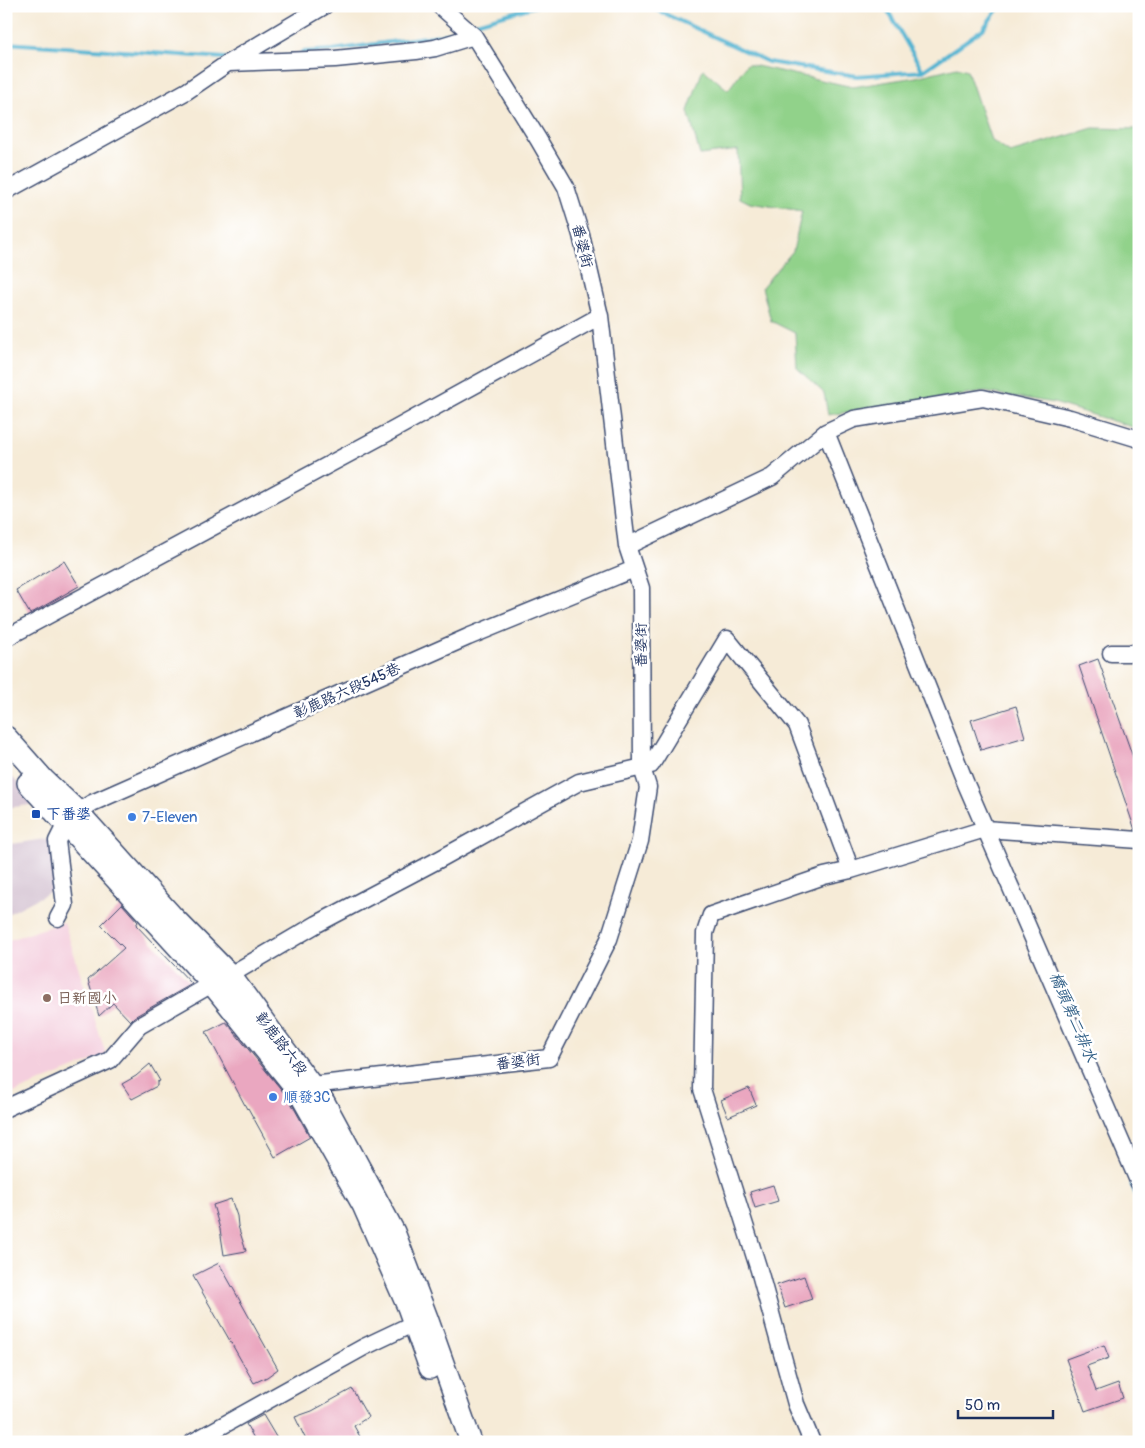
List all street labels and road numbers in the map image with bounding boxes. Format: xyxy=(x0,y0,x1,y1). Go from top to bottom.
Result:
street label: 番婆街 xyxy=(567,222,597,270)
street label: 番婆街 xyxy=(632,622,651,668)
street label: 彰鹿路六段545巷 xyxy=(291,659,403,723)
street label: 彰鹿路六段 xyxy=(251,1008,311,1080)
street label: 番婆街 xyxy=(495,1050,541,1074)

